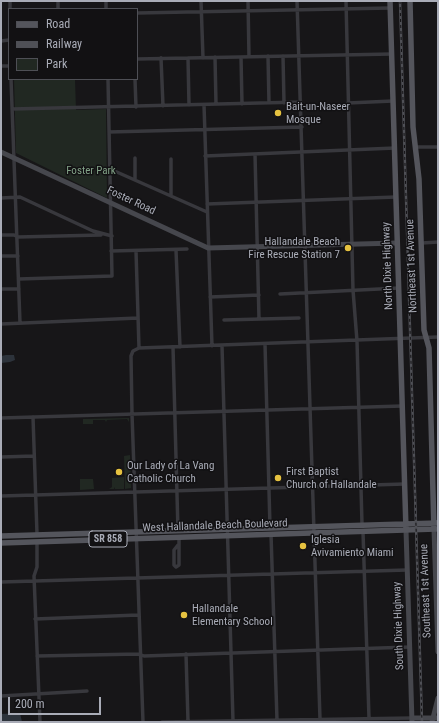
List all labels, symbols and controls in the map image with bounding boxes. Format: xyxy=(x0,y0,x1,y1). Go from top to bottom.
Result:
legend xyxy=(8,8,138,80)
text: Road xyxy=(46,17,70,31)
text: Railway xyxy=(46,37,82,51)
text: Park xyxy=(46,57,67,71)
place label: Bait-un-Naseer Mosque xyxy=(286,100,350,126)
marker: Bait-un-Naseer Mosque xyxy=(273,108,283,118)
park label: Foster Park xyxy=(66,164,116,178)
street label: Foster Road xyxy=(105,184,157,218)
street label: Northeast 1st Avenue xyxy=(404,219,420,313)
street label: North Dixie Highway xyxy=(380,222,396,310)
place label: Hallandale Beach Fire Rescue Station 7 xyxy=(248,235,340,261)
marker: Hallandale Beach Fire Rescue Station 7 xyxy=(343,243,353,253)
place label: Our Lady of La Vang Catholic Church xyxy=(127,459,214,485)
place label: First Baptist Church of Hallandale xyxy=(286,465,377,491)
marker: Our Lady of La Vang Catholic Church xyxy=(114,467,124,477)
marker: First Baptist Church of Hallandale xyxy=(273,473,283,483)
street label: West Hallandale Beach Boulevard xyxy=(142,517,288,535)
road number: SR 858 xyxy=(89,531,127,547)
place label: Iglesia Avivamiento Miami xyxy=(311,533,394,559)
marker: Iglesia Avivamiento Miami xyxy=(298,541,308,551)
street label: Southeast 1st Avenue xyxy=(418,544,434,638)
street label: South Dixie Highway xyxy=(391,582,407,670)
place label: Hallandale Elementary School xyxy=(192,602,273,628)
marker: Hallandale Elementary School xyxy=(179,610,189,620)
scale bar xyxy=(10,689,103,715)
text: 200 m xyxy=(15,697,45,711)

